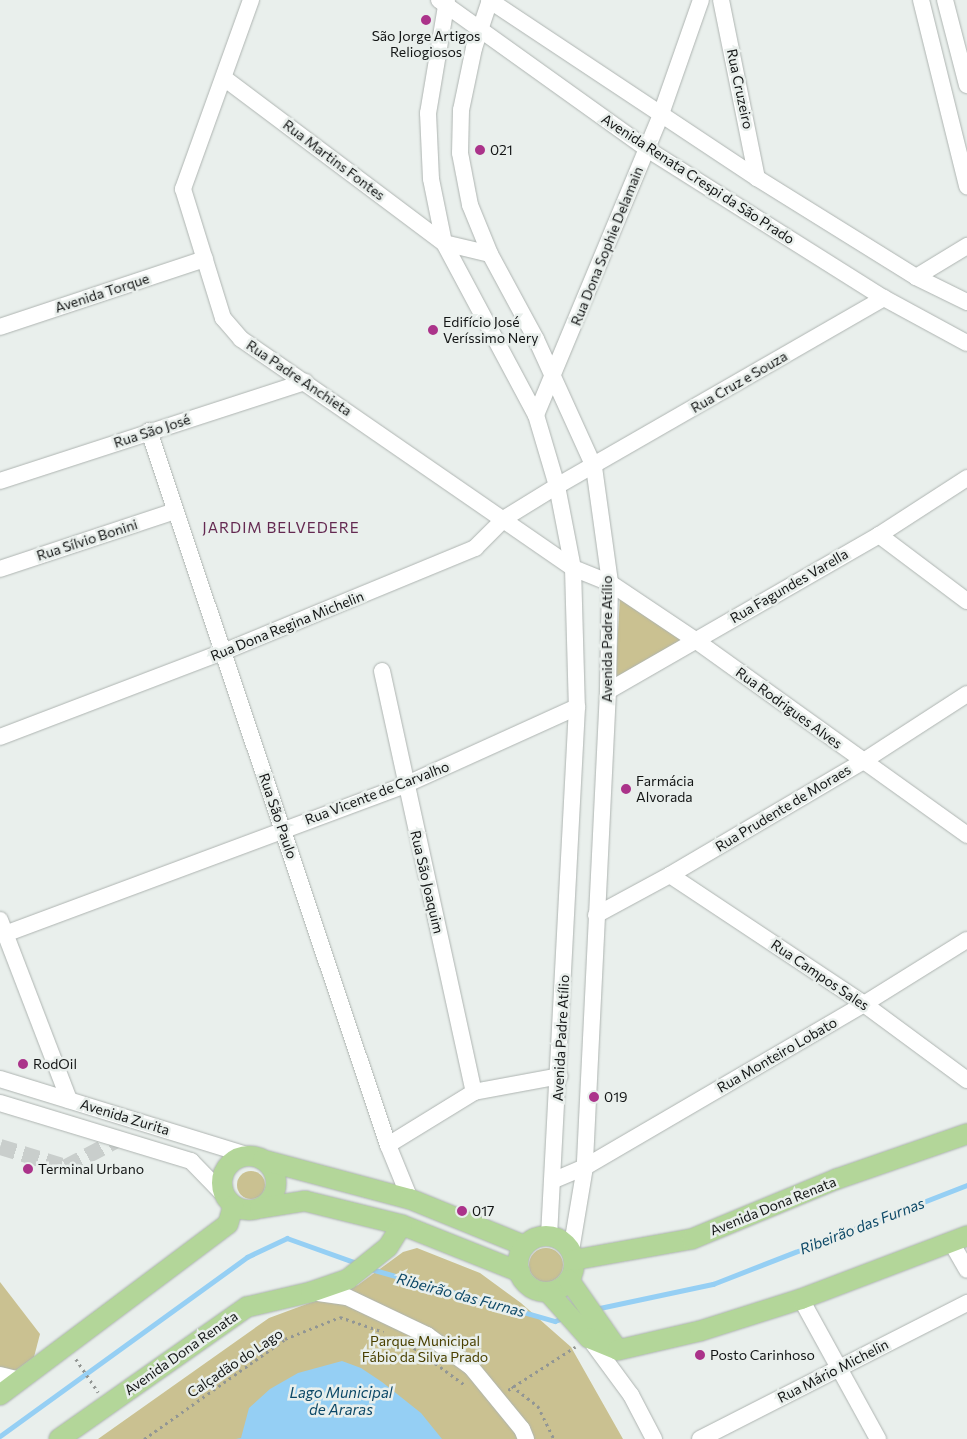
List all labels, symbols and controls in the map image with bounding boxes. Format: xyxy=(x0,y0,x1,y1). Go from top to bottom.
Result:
marker: São Jorge Artigos Reliogiosos xyxy=(420,14,432,26)
place label: São Jorge Artigos Reliogiosos xyxy=(372,28,480,60)
street label: Rua Cruzeiro xyxy=(723,47,757,131)
street label: Avenida Renata Crespi da São Prado xyxy=(598,110,798,248)
street label: Rua Martins Fontes xyxy=(280,116,388,204)
place label: 021 xyxy=(490,142,513,158)
marker: 021 xyxy=(474,144,486,156)
street label: Rua Dona Sophie Delamain xyxy=(567,164,647,328)
street label: Avenida Torque xyxy=(53,270,151,316)
place label: Edifício José Veríssimo Nery xyxy=(443,314,539,347)
marker: Edifício José Veríssimo Nery xyxy=(427,324,439,336)
street label: Rua Padre Anchieta xyxy=(243,337,355,419)
street label: Rua Cruz e Souza xyxy=(688,348,790,416)
street label: Rua São José xyxy=(112,411,192,451)
street label: Rua Sílvio Bonini xyxy=(34,516,140,564)
district label: JARDIM BELVEDERE xyxy=(200,519,362,537)
street label: Rua Fagundes Varella xyxy=(727,545,851,627)
street label: Avenida Padre Atílio xyxy=(599,576,615,702)
street label: Rua Dona Regina Michelin xyxy=(208,588,366,664)
street label: Rua Rodrigues Alves xyxy=(733,664,845,752)
street label: Rua Vicente de Carvalho xyxy=(302,758,452,828)
street label: Rua Prudente de Moraes xyxy=(712,761,854,855)
street label: Rua São Paulo xyxy=(255,771,301,861)
place label: Farmácia Alvorada xyxy=(636,773,694,806)
marker: Farmácia Alvorada xyxy=(620,783,632,795)
street label: Rua São Joaquim xyxy=(407,829,447,935)
street label: Rua Campos Sales xyxy=(768,936,872,1014)
street label: Avenida Padre Atílio xyxy=(549,974,573,1102)
street label: Rua Monteiro Lobato xyxy=(714,1014,840,1096)
place label: RodOil xyxy=(33,1056,77,1072)
marker: RodOil xyxy=(17,1058,29,1070)
place label: 019 xyxy=(604,1089,628,1105)
marker: 019 xyxy=(588,1091,600,1103)
street label: Avenida Zurita xyxy=(78,1095,172,1139)
place label: Terminal Urbano xyxy=(38,1161,144,1177)
marker: Terminal Urbano xyxy=(22,1163,34,1175)
street label: Avenida Dona Renata xyxy=(707,1173,839,1239)
water label: Ribeirão das Furnas xyxy=(797,1194,927,1258)
place label: 017 xyxy=(472,1203,495,1219)
marker: 017 xyxy=(456,1205,468,1217)
water label: Ribeirão das Furnas xyxy=(395,1269,527,1321)
street label: Avenida Dona Renata xyxy=(121,1308,241,1398)
street label: Calçadão do Lago xyxy=(184,1325,286,1401)
park label: Parque Municipal Fábio da Silva Prado xyxy=(362,1333,488,1365)
street label: Rua Mário Michelin xyxy=(775,1336,891,1406)
place label: Posto Carinhoso xyxy=(710,1347,815,1363)
marker: Posto Carinhoso xyxy=(694,1349,706,1361)
water label: Lago Municipal de Araras xyxy=(289,1383,393,1418)

